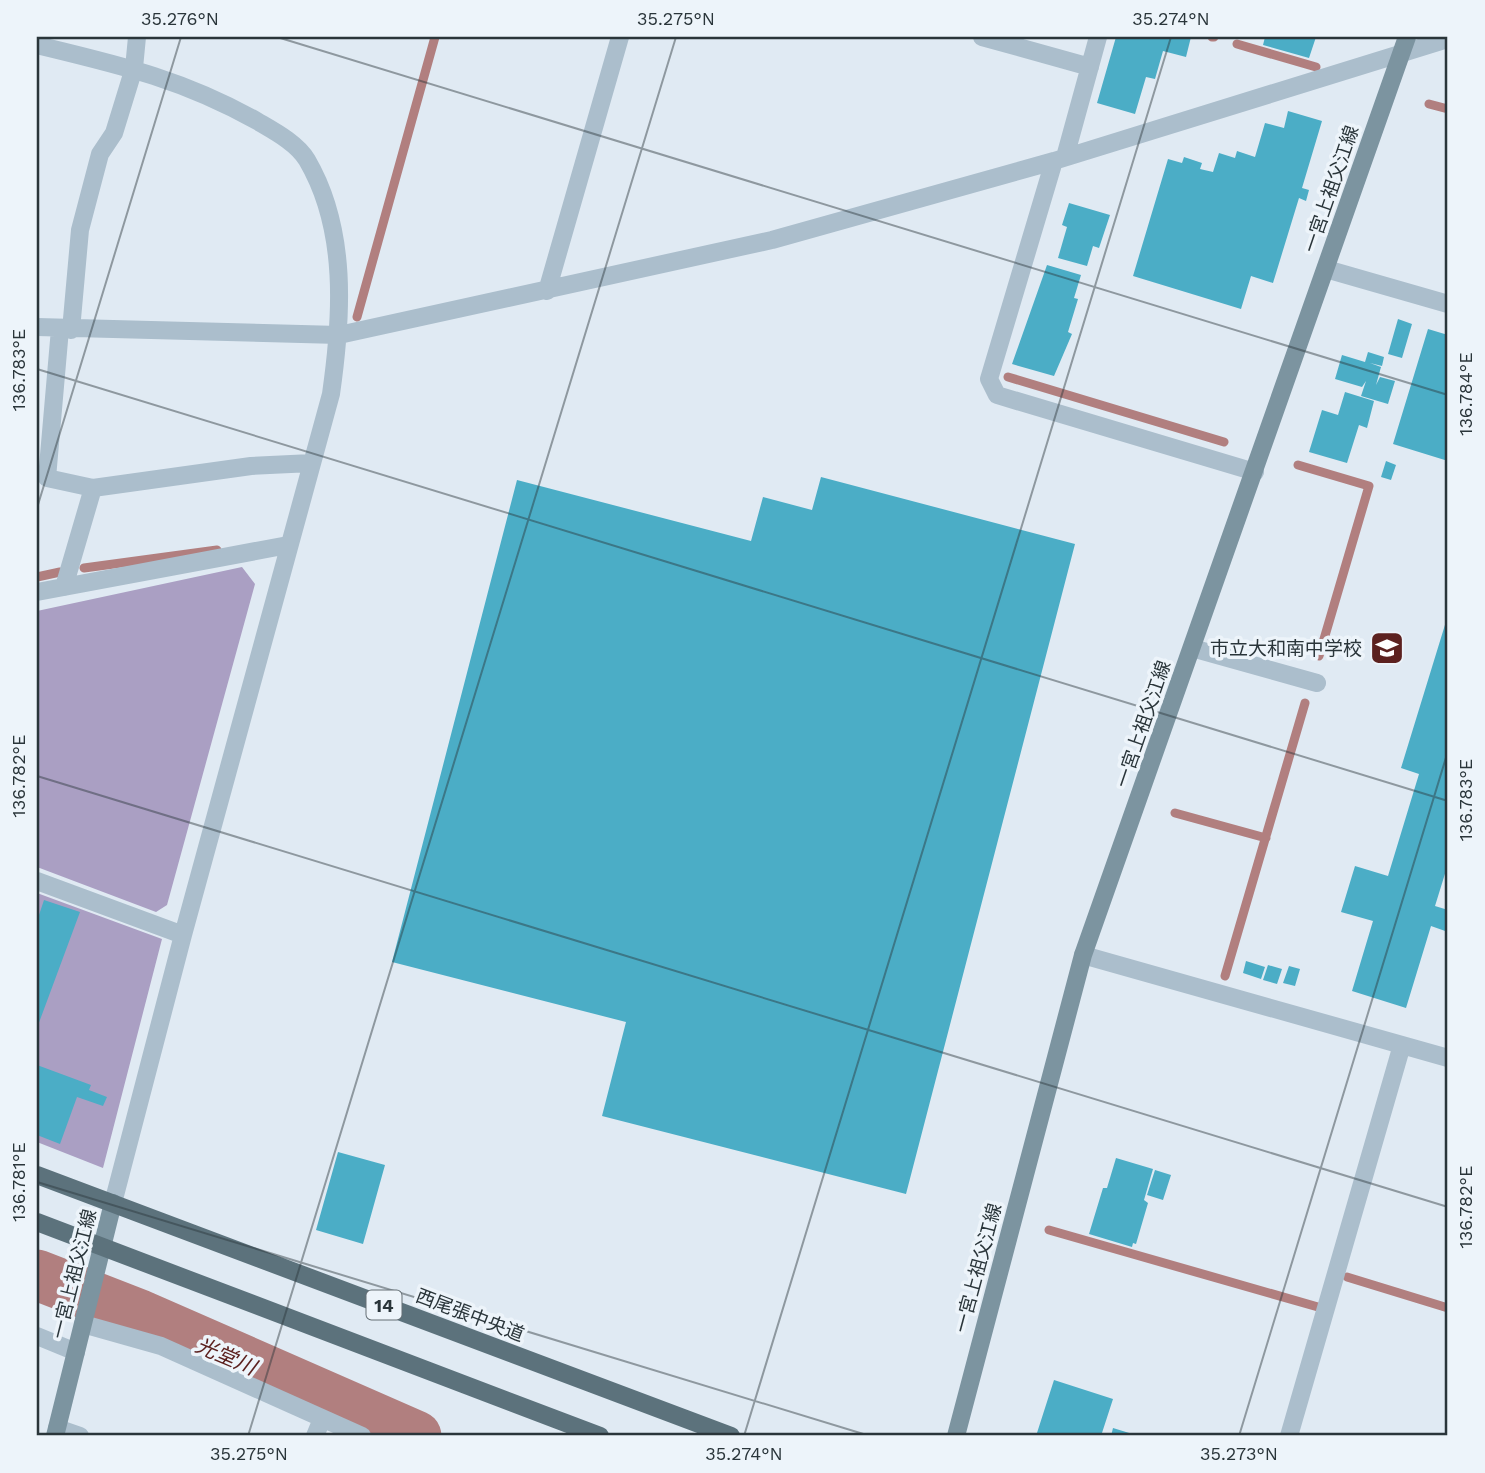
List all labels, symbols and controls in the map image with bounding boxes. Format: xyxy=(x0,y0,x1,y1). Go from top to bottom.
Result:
text: 35.276°N xyxy=(141,8,219,29)
text: 35.275°N xyxy=(637,8,715,29)
text: 35.274°N xyxy=(1132,8,1210,29)
street label: 一宮上祖父江線 xyxy=(1298,122,1364,256)
text: 136.783°E xyxy=(8,329,29,411)
text: 136.784°E xyxy=(1455,352,1476,436)
school or university icon: 市立大和南中学校 xyxy=(1368,629,1406,667)
place label: 市立大和南中学校 xyxy=(1210,637,1362,660)
street label: 一宮上祖父江線 xyxy=(1110,657,1176,791)
text: 136.782°E xyxy=(8,735,29,817)
text: 136.783°E xyxy=(1455,759,1476,841)
text: 136.781°E xyxy=(8,1142,29,1222)
text: 136.782°E xyxy=(1455,1166,1476,1248)
street label: 一宮上祖父江線 xyxy=(950,1201,1006,1335)
street label: 一宮上祖父江線 xyxy=(47,1207,101,1341)
street label: 西尾張中央道 xyxy=(413,1284,527,1346)
road number: 14 xyxy=(366,1290,402,1320)
water label: 光堂川 xyxy=(192,1332,262,1381)
text: 35.275°N xyxy=(210,1443,288,1464)
text: 35.274°N xyxy=(705,1443,783,1464)
text: 35.273°N xyxy=(1200,1443,1278,1464)

